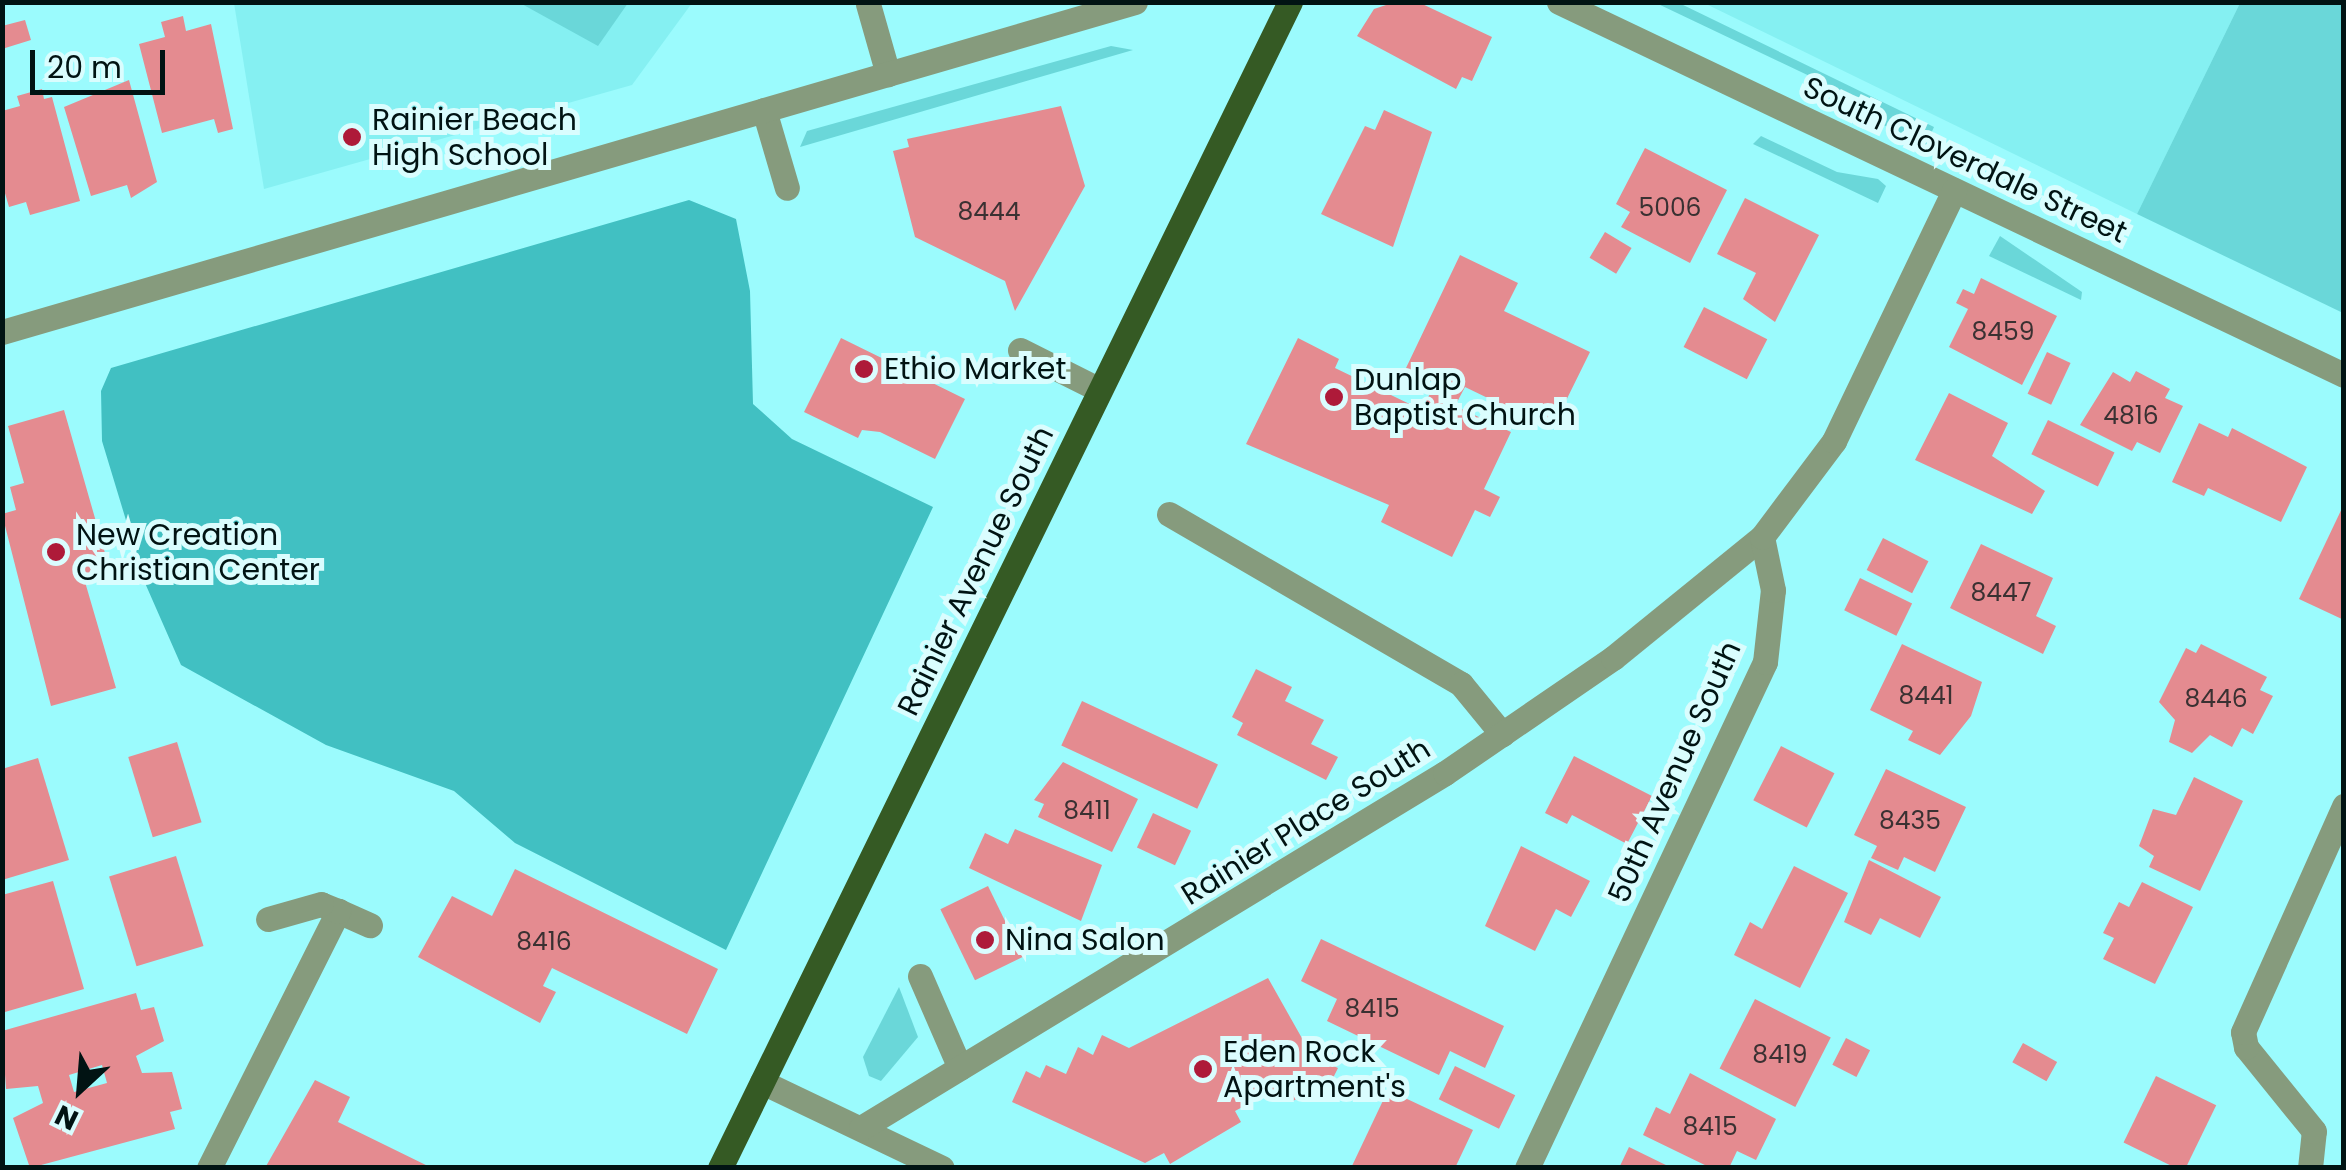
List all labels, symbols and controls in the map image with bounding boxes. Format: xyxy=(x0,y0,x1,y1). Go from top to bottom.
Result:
scale bar xyxy=(35,30,170,92)
text: 20 m xyxy=(47,46,122,89)
street label: South Cloverdale Street xyxy=(1797,69,2133,251)
place label: Rainier Beach High School xyxy=(372,102,577,172)
marker: Rainier Beach High School xyxy=(341,126,363,148)
house number: 5006 xyxy=(1639,193,1701,223)
house number: 8444 xyxy=(958,197,1020,227)
house number: 8459 xyxy=(1972,317,2034,347)
place label: Ethio Market xyxy=(884,351,1066,387)
marker: Ethio Market xyxy=(853,358,875,380)
place label: Dunlap Baptist Church xyxy=(1354,362,1576,432)
marker: Dunlap Baptist Church xyxy=(1323,386,1345,408)
house number: 4816 xyxy=(2103,401,2159,431)
street label: Rainier Avenue South xyxy=(890,421,1062,721)
place label: New Creation Christian Center xyxy=(76,517,320,588)
marker: New Creation Christian Center xyxy=(45,541,67,563)
house number: 8447 xyxy=(1971,578,2031,608)
street label: 50th Avenue South xyxy=(1601,636,1749,908)
house number: 8441 xyxy=(1898,681,1954,711)
house number: 8446 xyxy=(2184,684,2248,714)
street label: Rainier Place South xyxy=(1175,731,1437,913)
house number: 8411 xyxy=(1063,796,1111,826)
house number: 8435 xyxy=(1879,806,1941,836)
place label: Nina Salon xyxy=(1005,922,1165,958)
house number: 8416 xyxy=(516,927,572,957)
marker: Nina Salon xyxy=(974,929,996,951)
house number: 8415 xyxy=(1344,994,1400,1024)
place label: Eden Rock Apartment's xyxy=(1223,1034,1406,1104)
north arrow xyxy=(30,1040,130,1140)
house number: 8419 xyxy=(1752,1040,1808,1070)
marker: Eden Rock Apartment's xyxy=(1192,1058,1214,1080)
text: N xyxy=(49,1095,85,1140)
house number: 8415 xyxy=(1682,1112,1738,1142)

